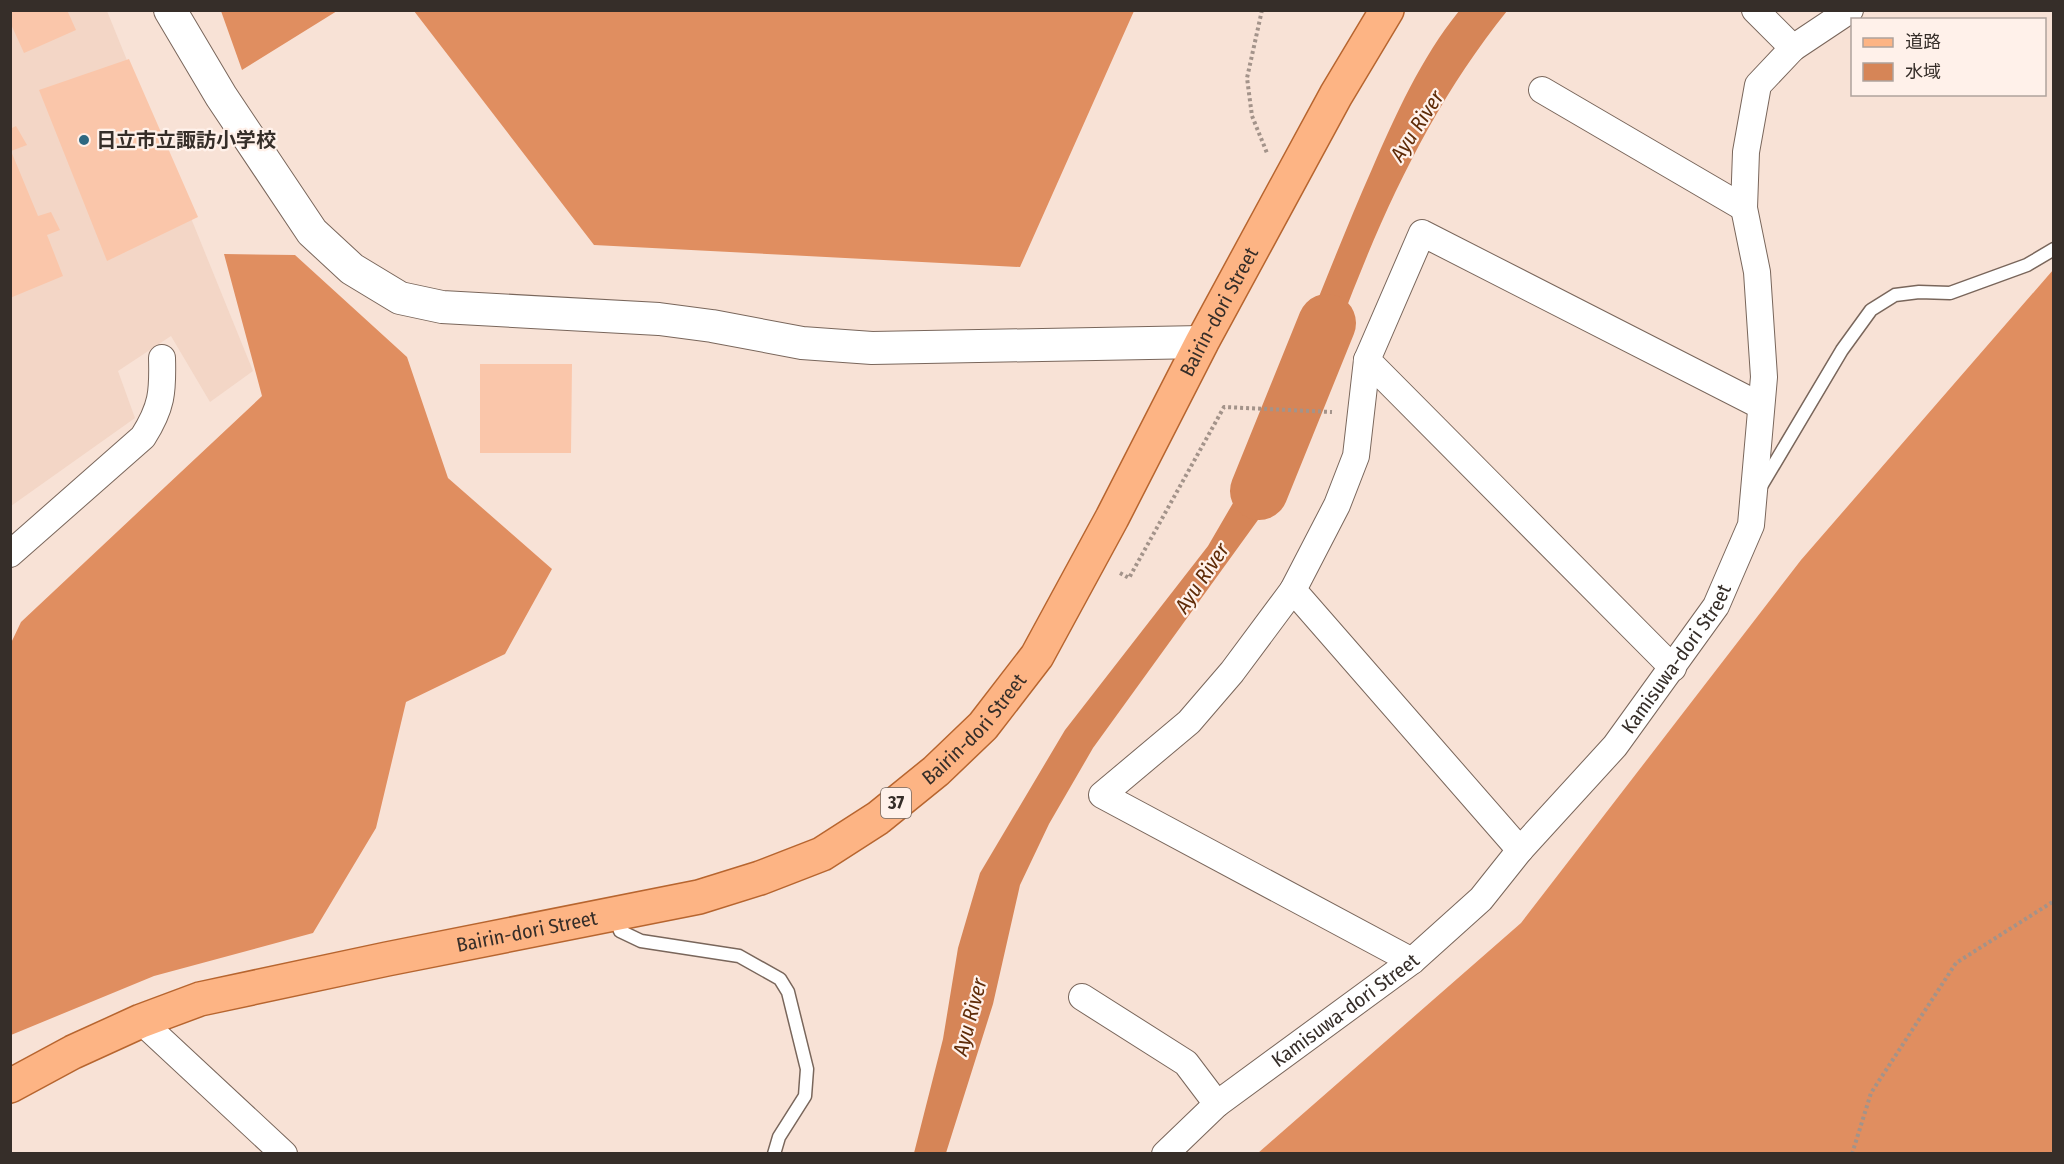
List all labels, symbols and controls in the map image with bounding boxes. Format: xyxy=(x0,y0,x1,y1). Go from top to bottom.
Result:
legend xyxy=(1851,18,2046,96)
text: 道路 xyxy=(1905,31,1941,53)
text: 水域 xyxy=(1905,61,1941,83)
water label: Ayu River xyxy=(1384,85,1450,167)
place label: 日立市立諏訪小学校 xyxy=(96,128,276,152)
marker: 日立市立諏訪小学校 xyxy=(77,133,91,147)
street label: Bairin-dori Street xyxy=(1174,243,1263,380)
water label: Ayu River xyxy=(1169,537,1235,619)
street label: Kamisuwa-dori Street xyxy=(1616,580,1736,738)
street label: Bairin-dori Street xyxy=(917,668,1031,790)
road number: 37 xyxy=(881,788,911,818)
street label: Bairin-dori Street xyxy=(454,905,600,957)
street label: Kamisuwa-dori Street xyxy=(1267,948,1424,1072)
water label: Ayu River xyxy=(947,975,993,1060)

